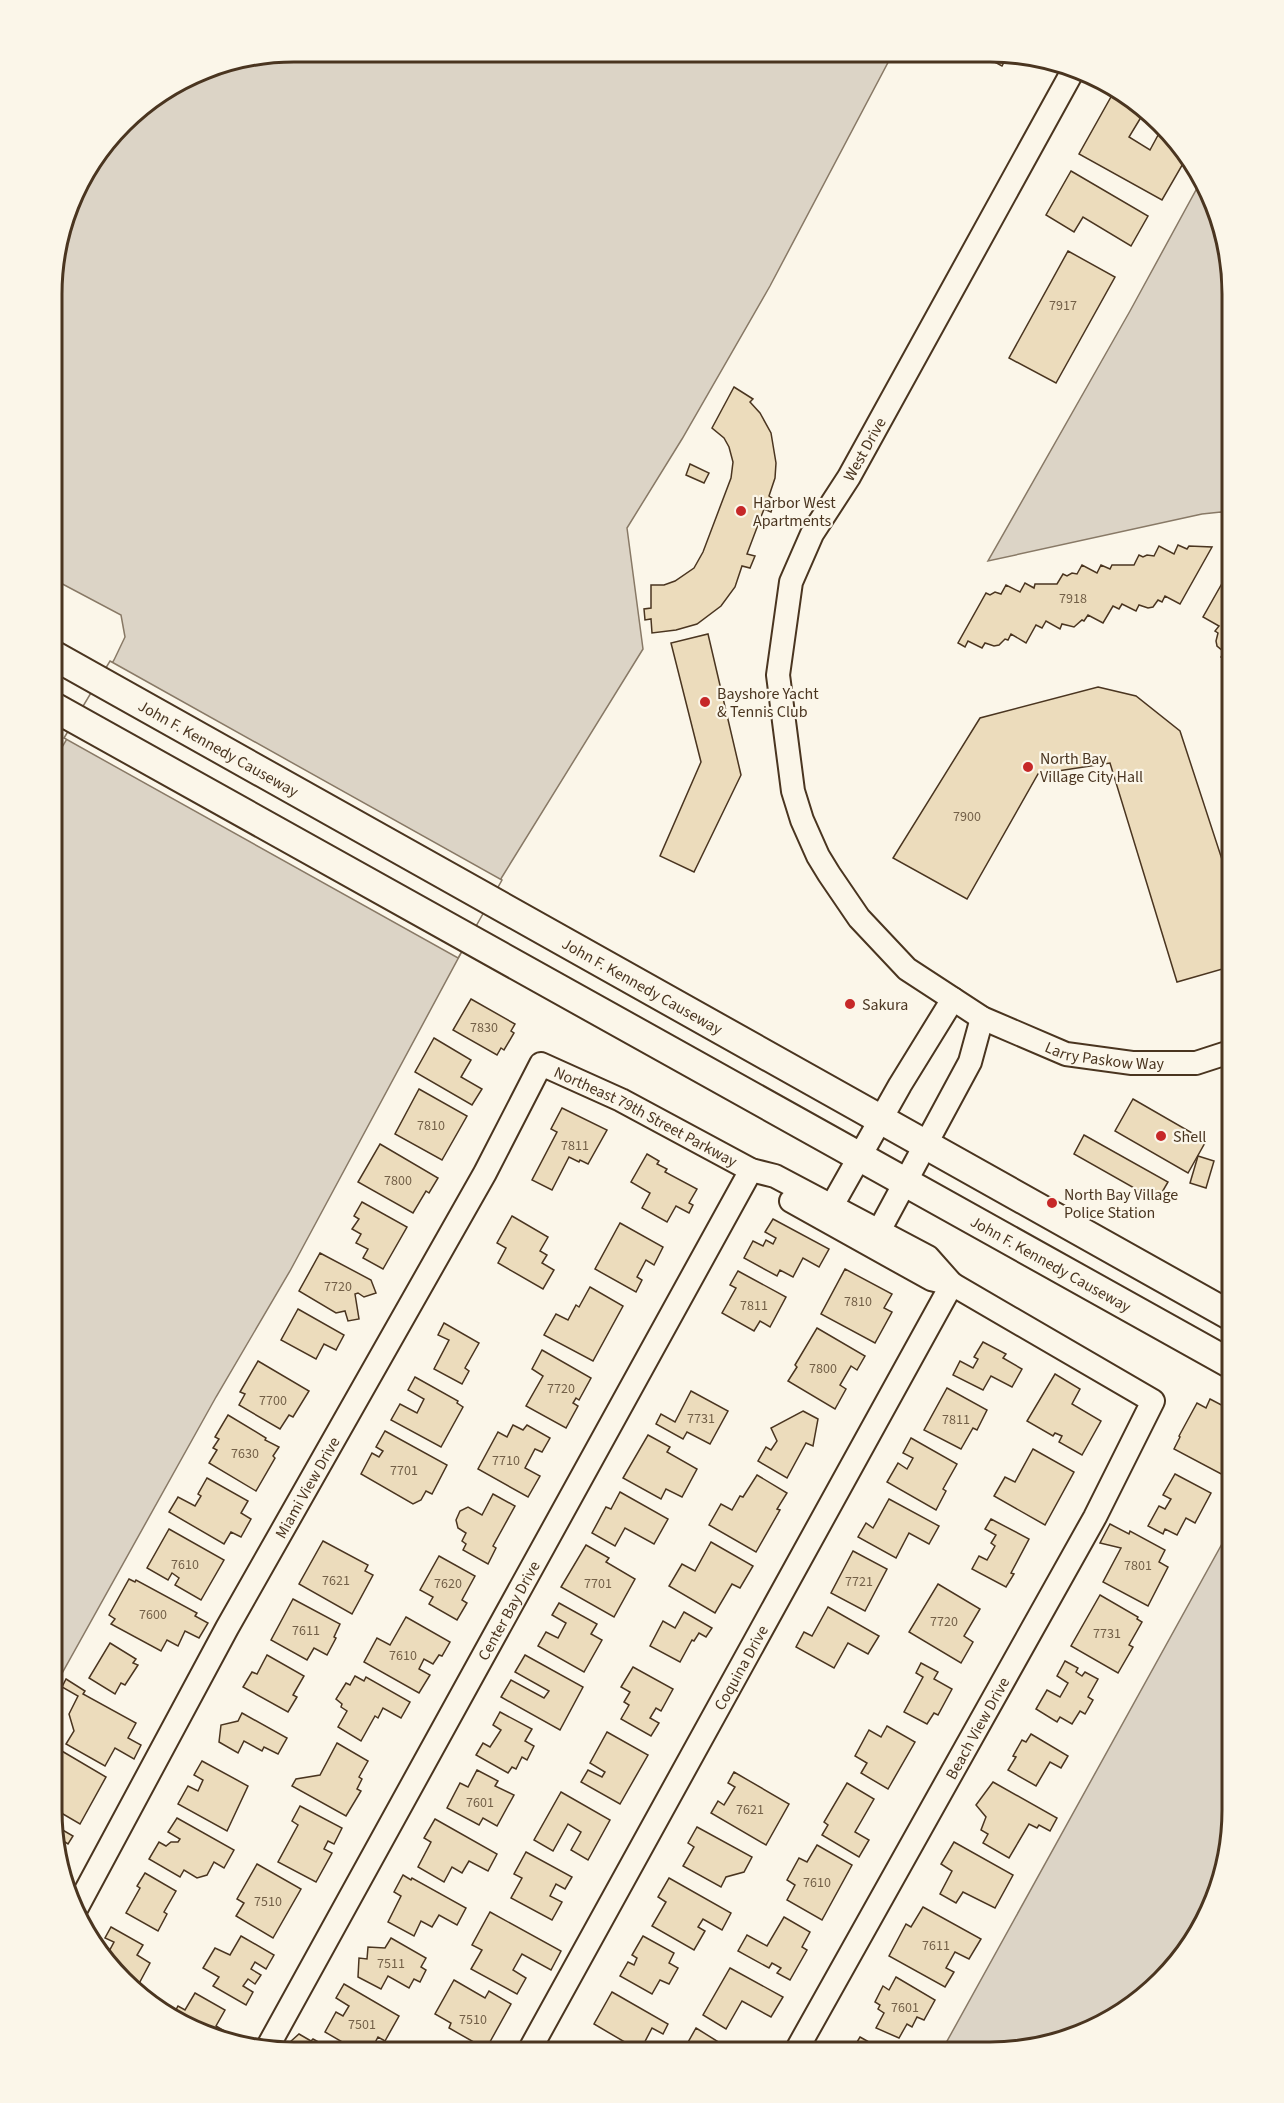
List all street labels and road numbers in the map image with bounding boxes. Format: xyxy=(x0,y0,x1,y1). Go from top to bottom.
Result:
street label: West Drive xyxy=(838,413,892,486)
street label: John F. Kennedy Causeway xyxy=(134,695,303,803)
street label: John F. Kennedy Causeway xyxy=(558,933,727,1041)
street label: Larry Paskow Way xyxy=(1041,1036,1164,1075)
street label: Northeast 79th Street Parkway xyxy=(550,1061,741,1173)
street label: John F. Kennedy Causeway xyxy=(966,1211,1135,1318)
street label: Miami View Drive xyxy=(270,1433,345,1543)
street label: Center Bay Drive xyxy=(473,1557,546,1665)
street label: Coquina Drive xyxy=(709,1621,774,1714)
street label: Beach View Drive xyxy=(941,1673,1015,1784)

